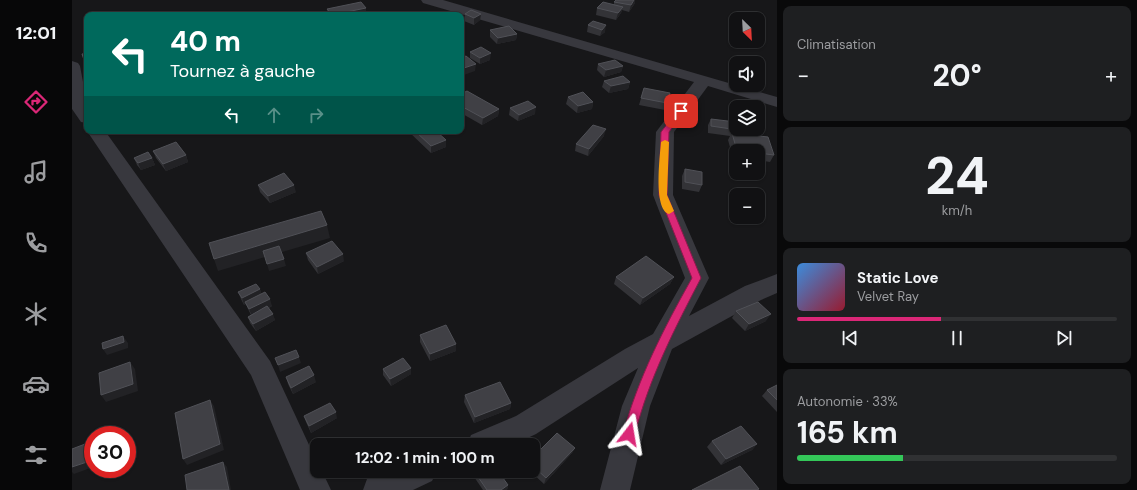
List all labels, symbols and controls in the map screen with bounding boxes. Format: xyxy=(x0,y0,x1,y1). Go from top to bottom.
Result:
north arrow xyxy=(729,12,765,48)
map controls xyxy=(729,12,765,224)
text: 12:01 xyxy=(16,21,56,45)
text: 40 m xyxy=(170,23,241,60)
icon: left xyxy=(104,28,156,80)
text: Climatisation xyxy=(797,36,876,53)
button: sound xyxy=(729,56,765,92)
text: 20° xyxy=(932,56,982,95)
text: Tournez à gauche xyxy=(170,59,315,83)
text: − xyxy=(797,61,809,90)
text: + xyxy=(1105,61,1117,90)
icon: directions xyxy=(22,88,50,116)
pin xyxy=(664,94,698,128)
icon: arrive xyxy=(670,100,692,122)
button: layers xyxy=(729,100,765,136)
icon: left xyxy=(221,104,243,126)
icon: ahead xyxy=(263,104,285,126)
icon: right xyxy=(305,104,327,126)
text: 24 xyxy=(925,142,989,210)
button: + xyxy=(729,144,765,180)
icon: music xyxy=(22,158,50,186)
button: − xyxy=(729,188,765,224)
text: km/h xyxy=(942,202,972,219)
icon: phone xyxy=(22,229,50,257)
text: Static Love xyxy=(857,268,938,288)
text: Velvet Ray xyxy=(857,288,919,305)
icon: climate xyxy=(22,300,50,328)
icon: previous xyxy=(839,327,861,349)
icon: pause xyxy=(946,327,968,349)
icon: next xyxy=(1053,327,1075,349)
icon: car xyxy=(22,370,50,398)
text: Autonomie · 33% xyxy=(797,393,898,410)
position arrow xyxy=(608,413,650,455)
text: 165 km xyxy=(797,413,898,452)
speed limit sign: 30 xyxy=(84,426,136,478)
icon: filters xyxy=(22,441,50,469)
text: 12:02 · 1 min · 100 m xyxy=(355,448,495,468)

